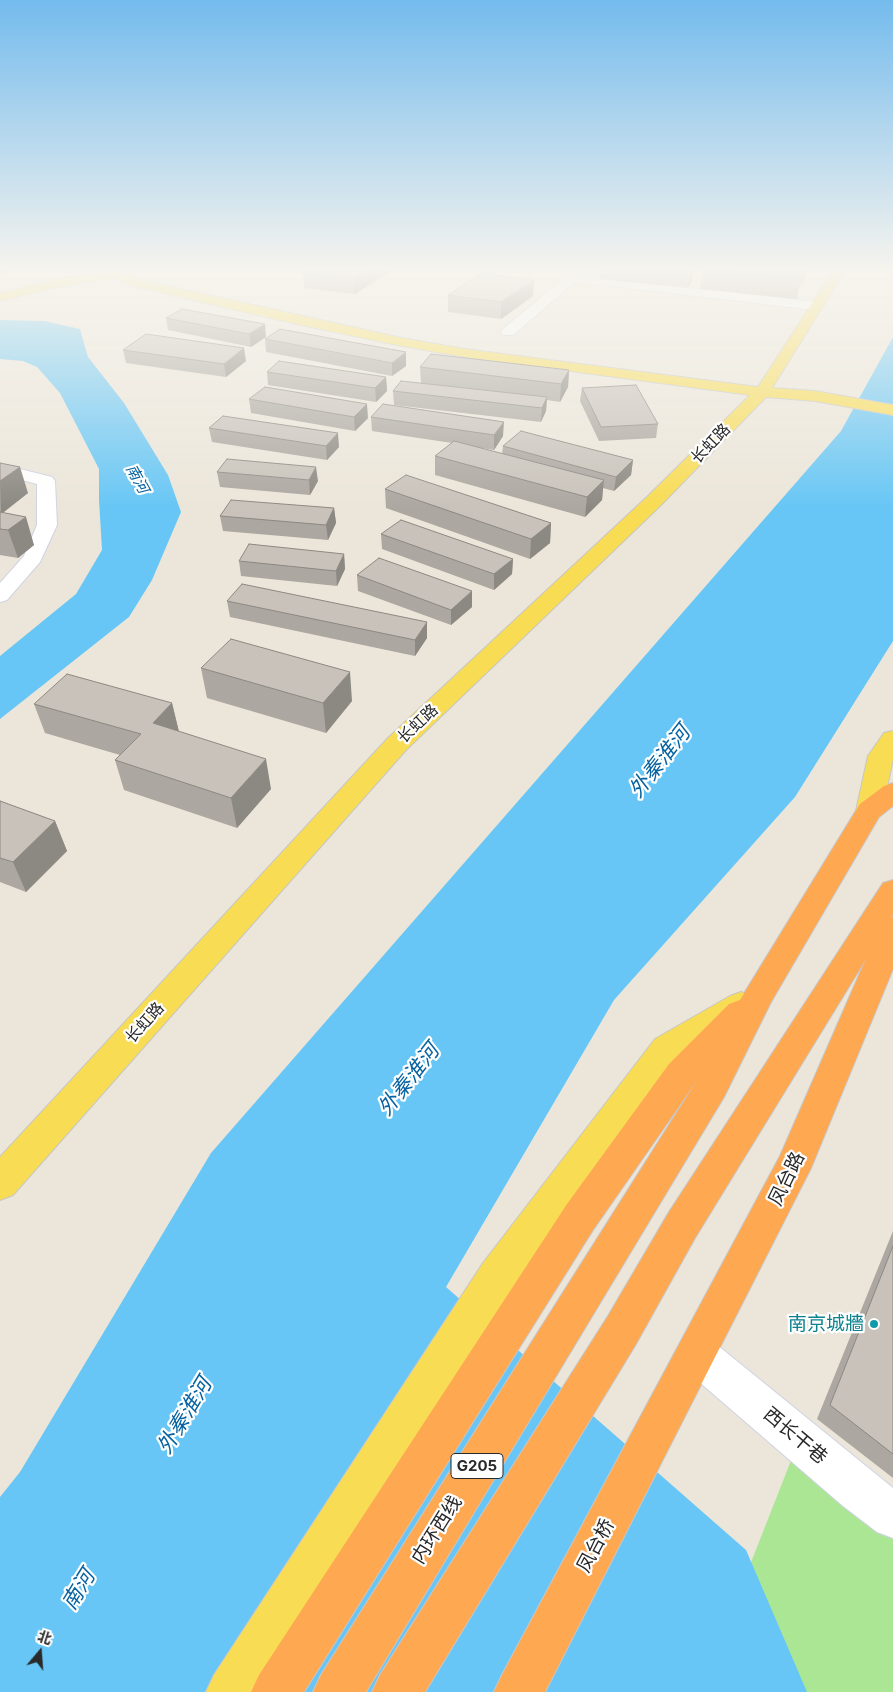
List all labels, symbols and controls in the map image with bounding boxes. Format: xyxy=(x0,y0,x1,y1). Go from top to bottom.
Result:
street label: 长虹路 xyxy=(687,420,735,468)
water label: 南河 xyxy=(122,462,152,496)
street label: 长虹路 xyxy=(394,701,442,747)
water label: 外秦淮河 xyxy=(624,721,696,803)
street label: 长虹路 xyxy=(122,999,168,1047)
water label: 外秦淮河 xyxy=(373,1039,445,1121)
street label: 凤台路 xyxy=(764,1148,810,1210)
place label: 南京城牆 xyxy=(788,1313,864,1335)
marker: 南京城牆 xyxy=(868,1318,880,1330)
water label: 外秦淮河 xyxy=(153,1374,217,1458)
street label: 西长干巷 xyxy=(759,1403,831,1469)
road number: G205 xyxy=(451,1454,503,1478)
street label: 内环西线 xyxy=(407,1492,467,1568)
street label: 凤台桥 xyxy=(573,1515,619,1577)
water label: 南河 xyxy=(57,1566,101,1614)
north arrow xyxy=(15,1627,65,1677)
text: 北 xyxy=(36,1627,54,1648)

